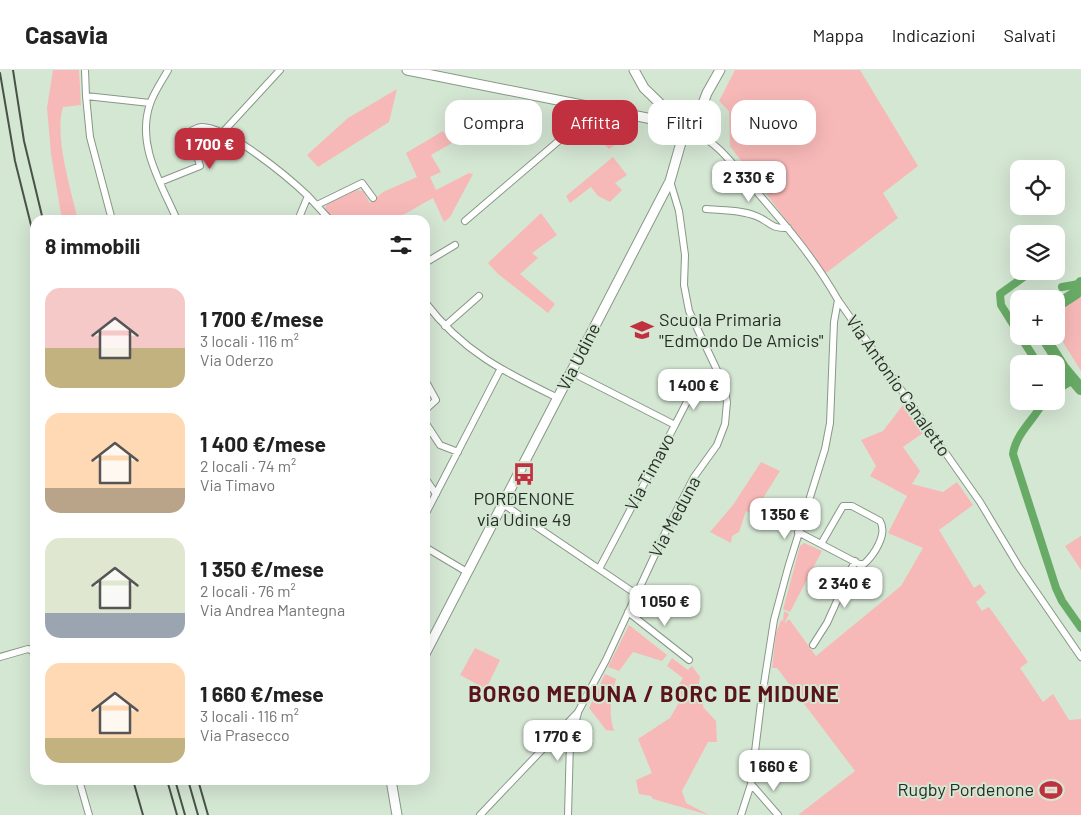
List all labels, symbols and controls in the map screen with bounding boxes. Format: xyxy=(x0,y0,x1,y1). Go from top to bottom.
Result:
text: Casavia xyxy=(25,20,108,49)
text: Mappa xyxy=(813,24,864,46)
text: Indicazioni xyxy=(892,24,976,46)
text: Salvati xyxy=(1004,24,1056,46)
chip: Compra xyxy=(445,100,542,145)
chip: Affitta xyxy=(552,100,638,145)
chip: Filtri xyxy=(648,100,721,145)
chip: Nuovo xyxy=(731,100,816,145)
pin: 1 700 € xyxy=(164,128,256,170)
text: 1 700 € xyxy=(186,134,234,153)
pin: 2 330 € xyxy=(703,160,795,203)
map controls xyxy=(1010,160,1065,410)
button: locate xyxy=(1010,160,1065,215)
text: 2 330 € xyxy=(723,167,775,186)
button: layers xyxy=(1010,225,1065,280)
icon: filters xyxy=(387,231,415,259)
text: 8 immobili xyxy=(45,233,140,258)
button: + xyxy=(1010,290,1065,345)
text: 1 700 €/mese xyxy=(200,306,324,331)
icon: home xyxy=(85,308,145,368)
place label: Scuola Primaria "Edmondo De Amicis" xyxy=(659,308,824,351)
street label: Via Antonio Canaletto xyxy=(842,310,956,460)
school or university icon: Scuola Primaria "Edmondo De Amicis" xyxy=(629,317,655,343)
street label: Via Udine xyxy=(552,319,605,394)
text: 3 locali · 116 m² xyxy=(200,331,299,350)
text: Via Oderzo xyxy=(200,350,274,369)
button: − xyxy=(1010,355,1065,410)
pin: 1 400 € xyxy=(648,368,740,411)
text: 1 400 € xyxy=(669,375,719,394)
street label: Via Timavo xyxy=(620,429,679,514)
text: 1 400 €/mese xyxy=(200,431,326,456)
icon: home xyxy=(85,433,145,493)
text: 2 locali · 74 m² xyxy=(200,456,296,475)
bus stop icon: PORDENONE via Udine 49 xyxy=(511,461,537,487)
street label: Via Meduna xyxy=(644,472,705,561)
text: Via Timavo xyxy=(200,475,275,494)
place label: PORDENONE via Udine 49 xyxy=(473,487,575,530)
pin: 1 350 € xyxy=(739,498,831,540)
text: 1 350 € xyxy=(761,504,809,523)
text: 1 350 €/mese xyxy=(200,556,324,581)
icon: home xyxy=(85,558,145,618)
pin: 2 340 € xyxy=(799,566,891,609)
text: 2 340 € xyxy=(819,573,871,592)
text: 2 locali · 76 m² xyxy=(200,581,296,600)
pin: 1 050 € xyxy=(619,584,711,627)
text: 1 050 € xyxy=(640,591,690,610)
text: Via Andrea Mantegna xyxy=(200,600,345,619)
district label: BORGO MEDUNA / BORC DE MIDUNE xyxy=(468,680,840,706)
text: 1 660 €/mese xyxy=(200,681,324,706)
icon: home xyxy=(85,683,145,743)
text: 3 locali · 116 m² xyxy=(200,706,299,725)
pin: 1 770 € xyxy=(512,720,604,762)
text: Via Prasecco xyxy=(200,725,290,744)
text: 1 770 € xyxy=(534,726,582,745)
pin: 1 660 € xyxy=(728,750,820,792)
text: 1 660 € xyxy=(750,756,798,775)
sports icon: Rugby Pordenone xyxy=(1038,777,1064,803)
place label: Rugby Pordenone xyxy=(898,778,1034,800)

